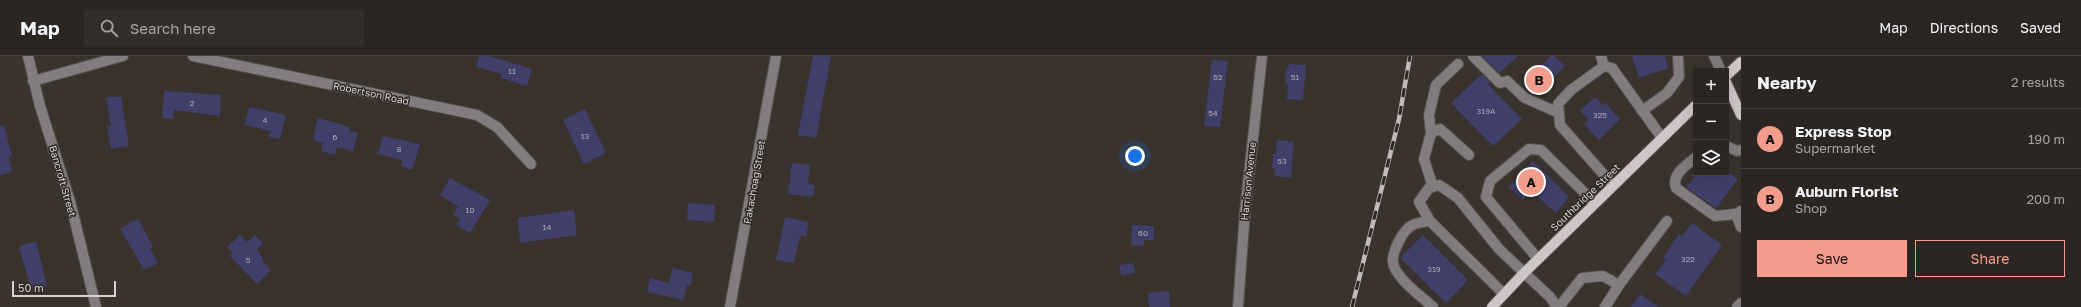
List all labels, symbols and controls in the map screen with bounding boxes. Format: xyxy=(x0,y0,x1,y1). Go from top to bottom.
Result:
search box xyxy=(84,10,364,46)
text: Map xyxy=(20,16,60,39)
icon: search xyxy=(98,17,120,39)
text: Search here xyxy=(130,19,216,37)
text: Map xyxy=(1879,19,1908,36)
text: Directions xyxy=(1930,19,1998,36)
text: Saved xyxy=(2020,19,2061,36)
pin: B xyxy=(1526,65,1552,95)
house number: 11 xyxy=(508,66,516,76)
map controls xyxy=(1693,68,1729,176)
button: + xyxy=(1693,68,1729,104)
house number: 52 xyxy=(1213,72,1223,82)
house number: 51 xyxy=(1291,72,1299,82)
text: Nearby xyxy=(1757,72,1817,93)
text: 2 results xyxy=(2011,74,2065,90)
street label: Robertson Road xyxy=(332,79,410,107)
house number: 2 xyxy=(190,98,195,108)
button: − xyxy=(1693,104,1729,140)
house number: 319A xyxy=(1477,106,1496,116)
house number: 54 xyxy=(1208,108,1218,118)
house number: 325 xyxy=(1593,110,1607,120)
house number: 4 xyxy=(263,115,268,125)
text: Express Stop xyxy=(1795,122,1891,140)
house number: 13 xyxy=(581,131,590,141)
text: A xyxy=(1765,131,1775,147)
text: 190 m xyxy=(2028,131,2065,147)
house number: 6 xyxy=(333,132,338,142)
street label: Pakachoag Street xyxy=(741,139,767,225)
button: layers xyxy=(1693,140,1729,176)
text: Supermarket xyxy=(1795,140,1876,156)
street label: Harrison Avenue xyxy=(1238,141,1258,221)
street label: Bancroft Street xyxy=(47,144,79,218)
house number: 8 xyxy=(397,144,402,154)
your location xyxy=(1125,146,1145,166)
house number: 53 xyxy=(1277,156,1287,166)
street label: Southbridge Street xyxy=(1548,161,1622,233)
pin: A xyxy=(1518,167,1544,197)
text: Auburn Florist xyxy=(1795,182,1898,200)
text: B xyxy=(1765,191,1775,207)
text: 200 m xyxy=(2027,191,2065,207)
text: Shop xyxy=(1795,200,1827,216)
house number: 10 xyxy=(466,205,474,215)
house number: 14 xyxy=(543,222,551,232)
house number: 60 xyxy=(1138,228,1148,238)
button: Save xyxy=(1757,240,1907,277)
button: Share xyxy=(1915,240,2065,277)
house number: 322 xyxy=(1681,254,1695,264)
house number: 5 xyxy=(246,255,251,265)
house number: 319 xyxy=(1427,264,1441,274)
scale bar xyxy=(12,279,116,298)
text: 50 m xyxy=(18,281,44,294)

